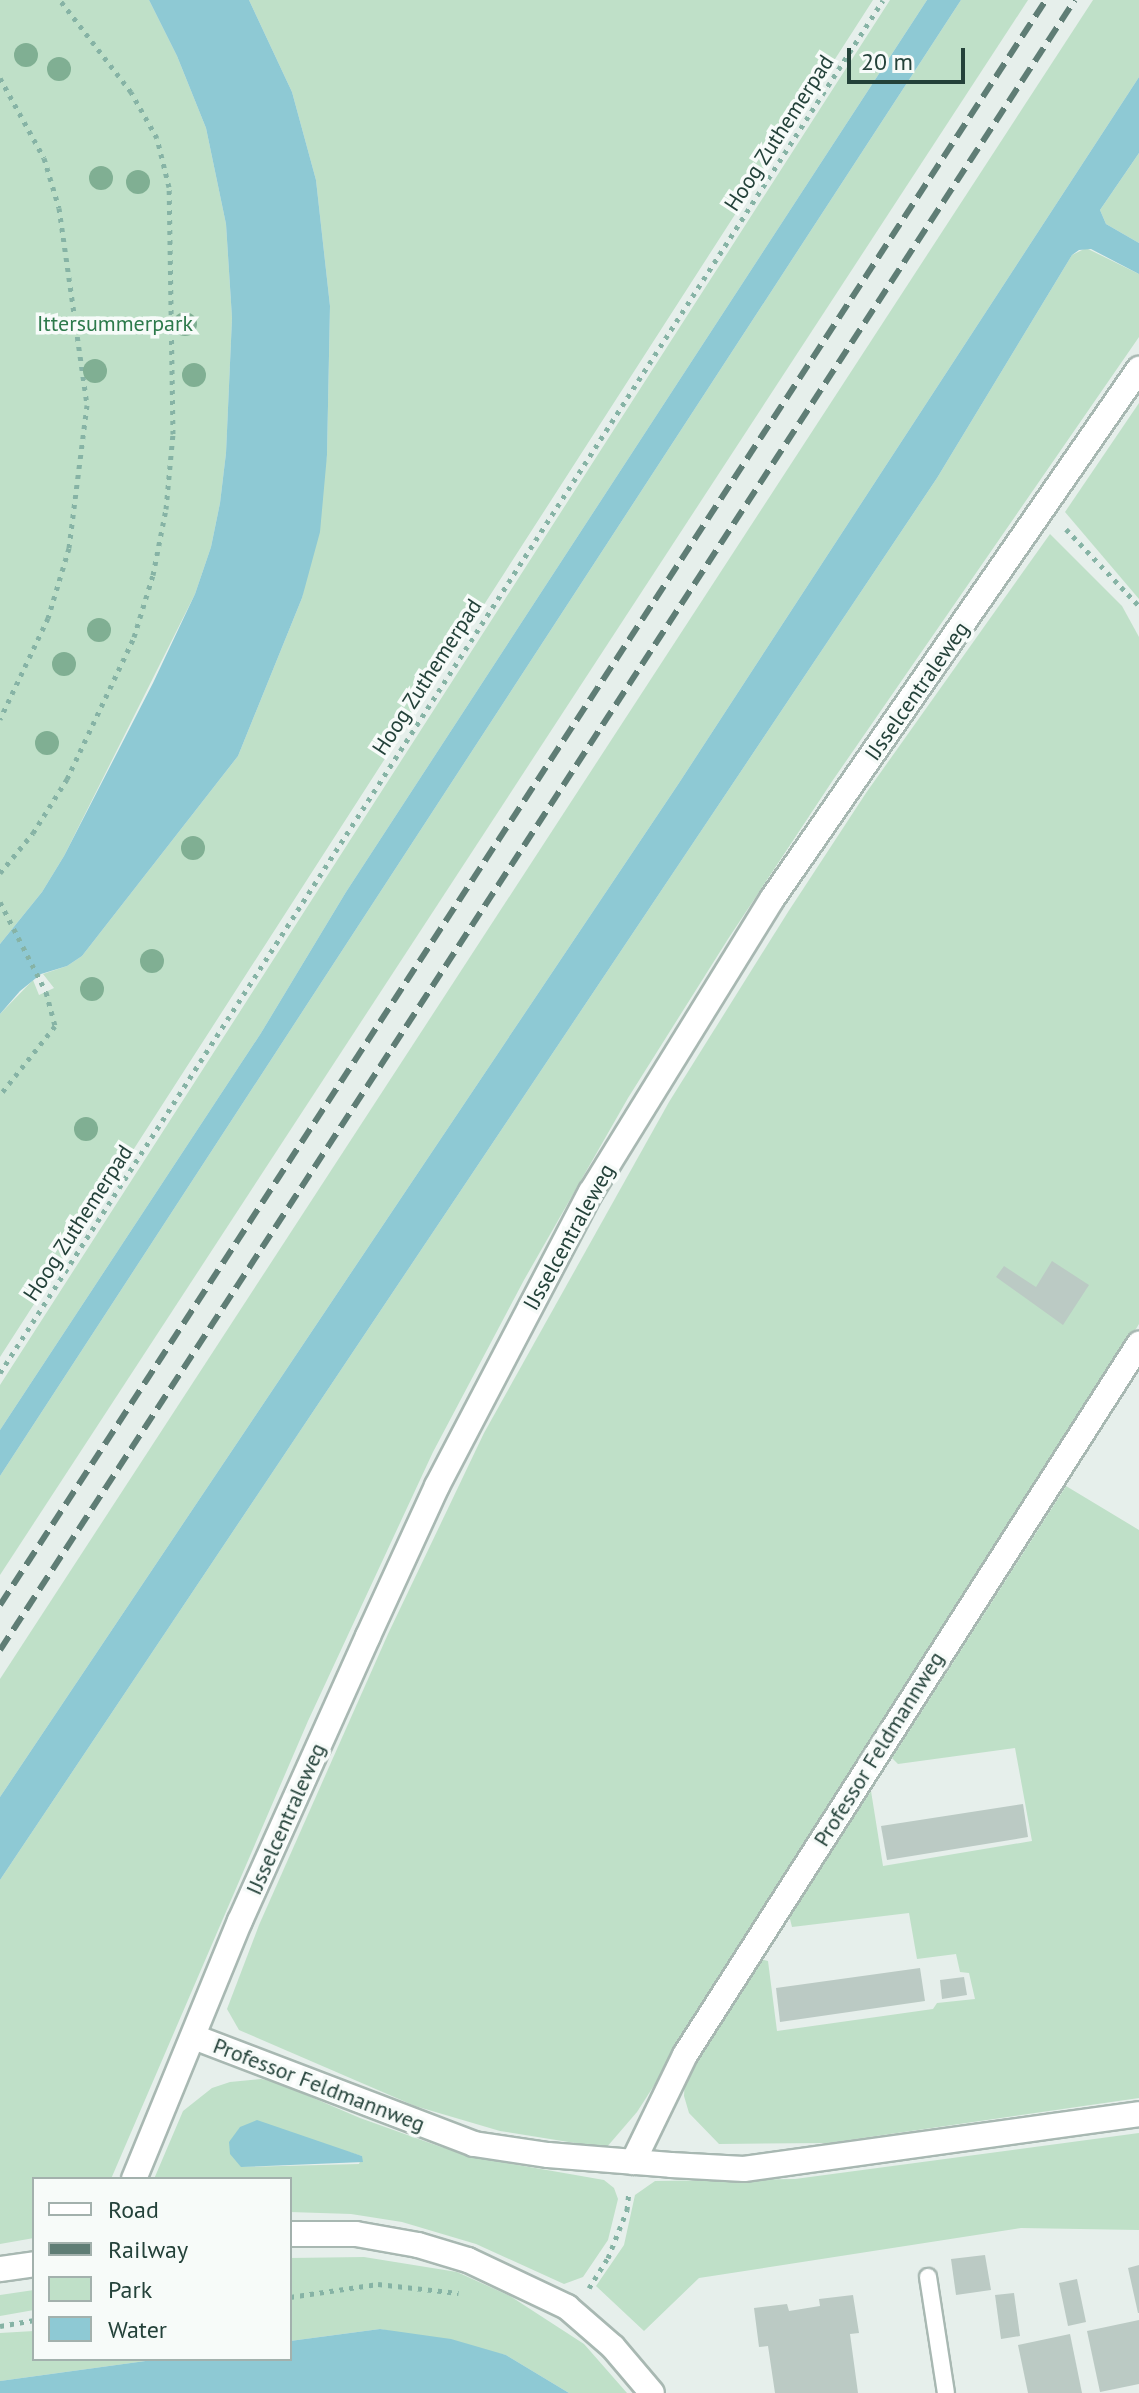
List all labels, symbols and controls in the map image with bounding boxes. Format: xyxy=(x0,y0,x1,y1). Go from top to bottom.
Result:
scale bar xyxy=(851,32,969,82)
text: 20 m xyxy=(861,46,913,77)
street label: Hoog Zuthemerpad xyxy=(719,50,839,216)
park label: Ittersummerpark xyxy=(37,311,193,337)
street label: Hoog Zuthemerpad xyxy=(367,594,487,760)
street label: IJsselcentraleweg xyxy=(859,616,975,766)
street label: Hoog Zuthemerpad xyxy=(18,1140,138,1306)
street label: IJsselcentraleweg xyxy=(518,1159,620,1315)
street label: Professor Feldmannweg xyxy=(808,1647,950,1851)
street label: IJsselcentraleweg xyxy=(241,1739,331,1899)
street label: Professor Feldmannweg xyxy=(209,2032,429,2138)
legend xyxy=(32,2177,292,2361)
text: Road xyxy=(108,2194,159,2225)
text: Railway xyxy=(108,2234,188,2265)
text: Park xyxy=(108,2274,152,2305)
text: Water xyxy=(108,2314,167,2345)

